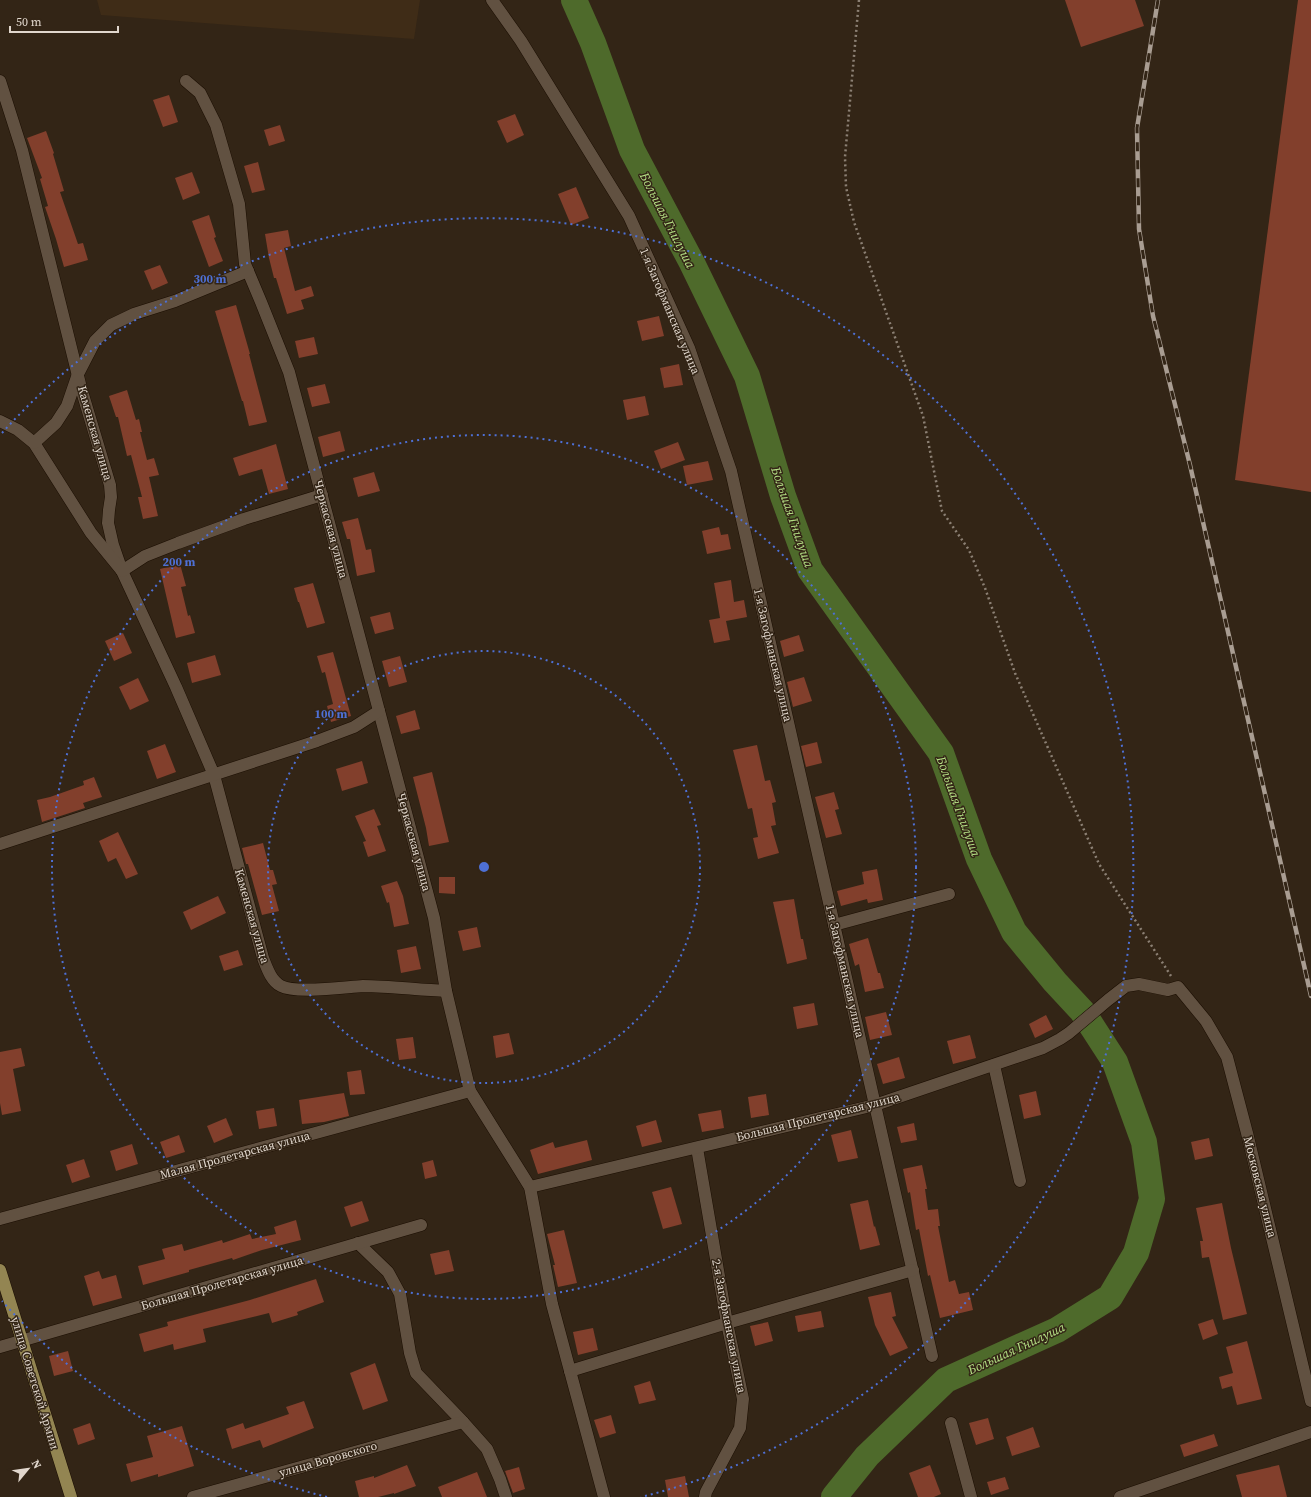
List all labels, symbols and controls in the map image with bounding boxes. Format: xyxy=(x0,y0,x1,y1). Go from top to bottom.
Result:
scale bar xyxy=(10,8,118,34)
text: 50 m xyxy=(16,14,42,30)
water label: Большая Гнилуша xyxy=(636,168,699,271)
street label: 1-я Загофманская улица xyxy=(636,245,704,378)
text: 300 m xyxy=(194,271,227,287)
street label: Каменская улица xyxy=(74,384,116,483)
water label: Большая Гнилуша xyxy=(767,464,818,570)
street label: Черкасская улица xyxy=(310,478,352,581)
text: 200 m xyxy=(163,554,196,570)
street label: 1-я Загофманская улица xyxy=(750,587,796,724)
text: 100 m xyxy=(315,706,348,722)
water label: Большая Гнилуша xyxy=(932,753,985,859)
street label: Черкасская улица xyxy=(393,791,435,894)
centre of rings xyxy=(477,860,491,874)
street label: Каменская улица xyxy=(231,867,273,966)
street label: 1-я Загофманская улица xyxy=(822,903,868,1040)
street label: Большая Пролетарская улица xyxy=(735,1089,902,1145)
street label: Малая Пролетарская улица xyxy=(158,1127,313,1183)
street label: Московская улица xyxy=(1240,1135,1281,1240)
street label: Большая Пролетарская улица xyxy=(139,1252,306,1314)
street label: 2-я Загофманская улица xyxy=(708,1258,750,1395)
street label: улица Советской Армии xyxy=(7,1315,63,1451)
water label: Большая Гнилуша xyxy=(964,1318,1068,1379)
street label: улица Воровского xyxy=(277,1437,379,1481)
north arrow xyxy=(8,1449,48,1489)
text: N xyxy=(28,1457,45,1472)

